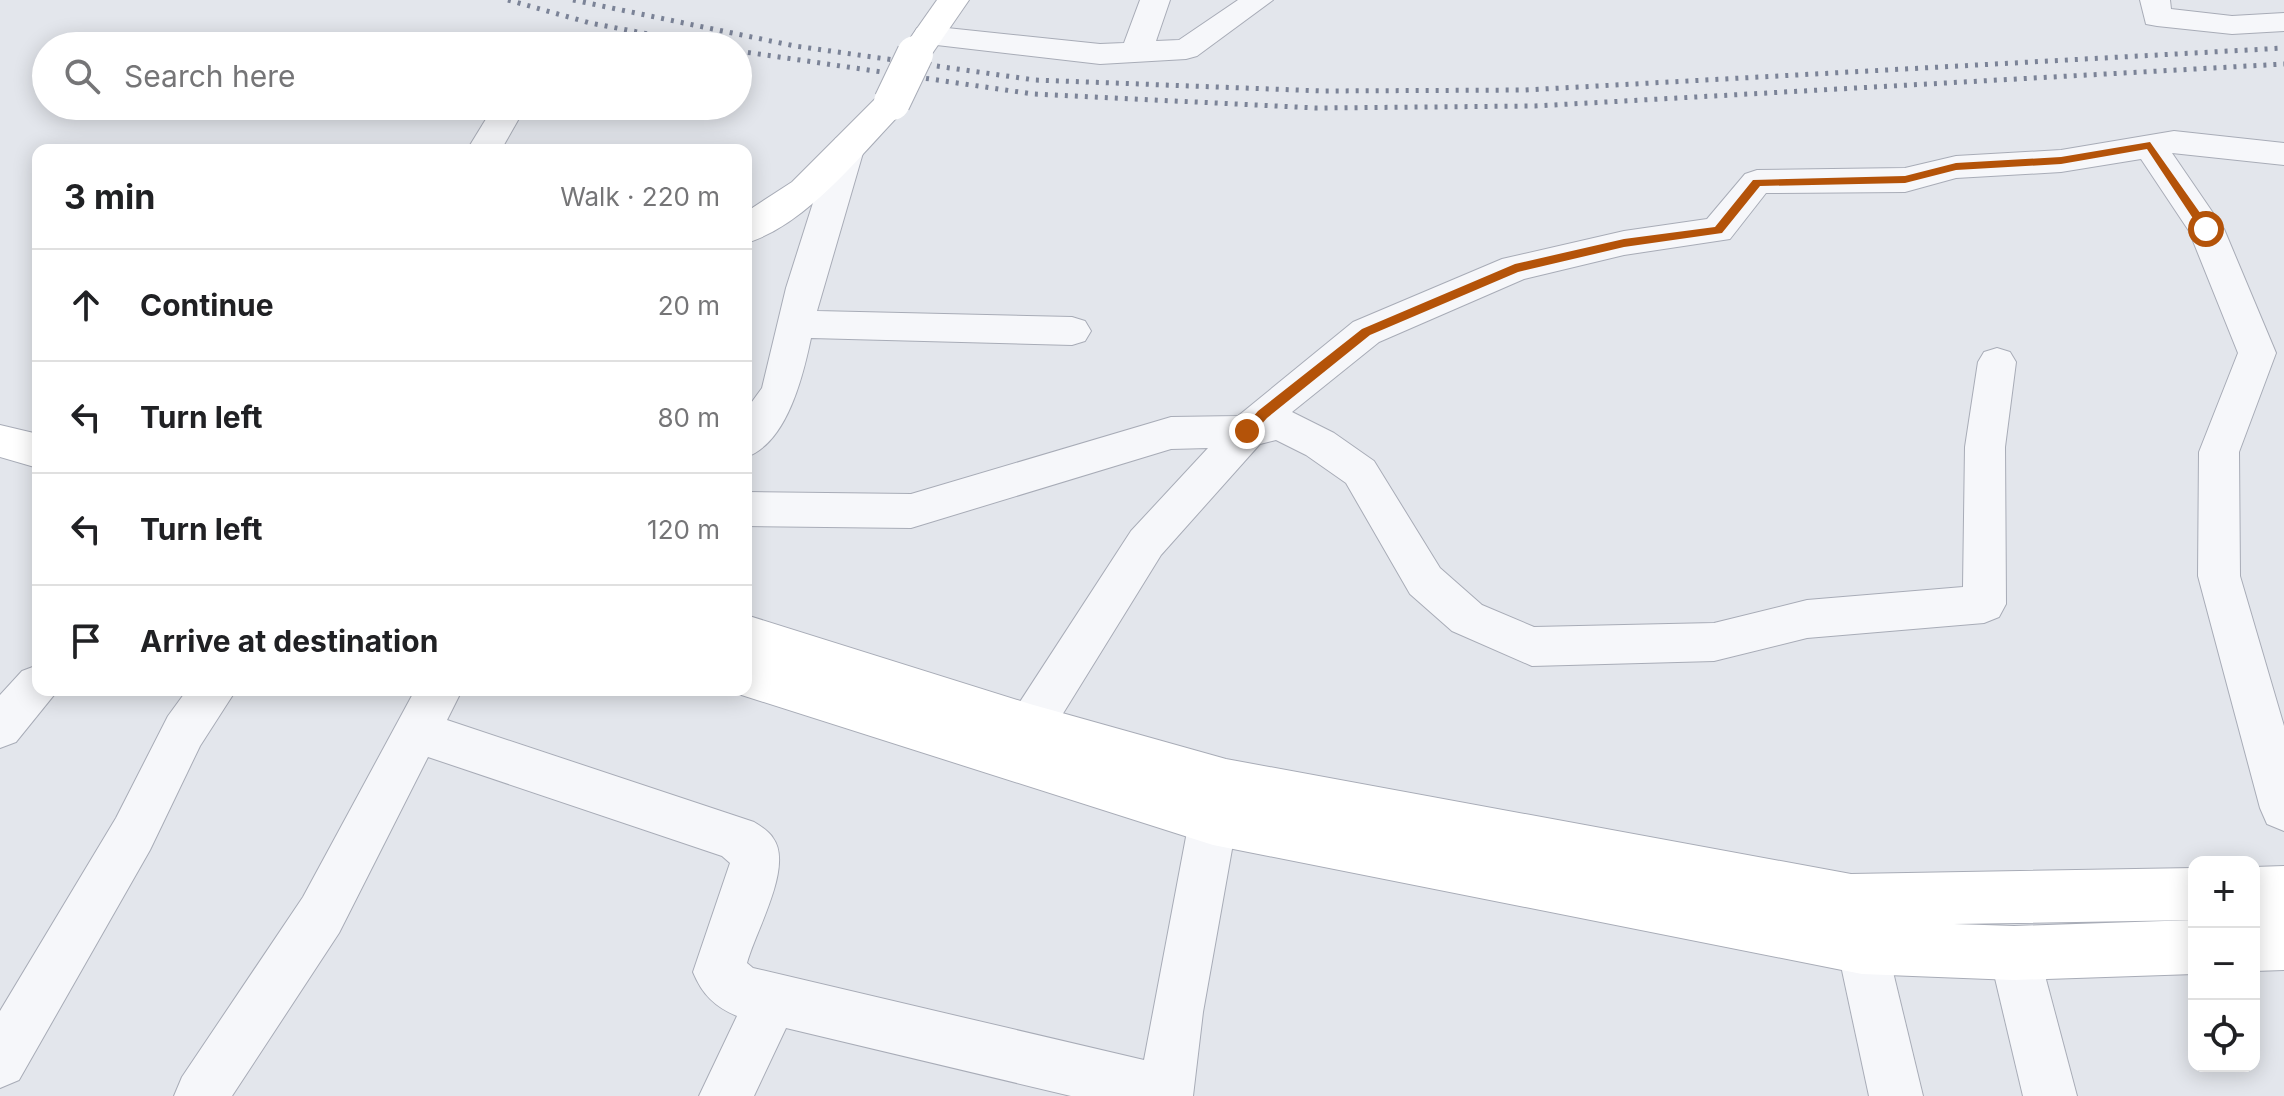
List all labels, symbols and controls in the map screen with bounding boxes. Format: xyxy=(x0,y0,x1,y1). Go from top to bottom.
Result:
search box xyxy=(32,32,752,120)
icon: search xyxy=(60,54,104,98)
text: Search here xyxy=(124,58,296,94)
text: 3 min xyxy=(64,176,155,217)
text: Walk · 220 m xyxy=(560,181,720,212)
route start xyxy=(2188,211,2224,247)
icon: ahead xyxy=(64,283,108,327)
text: Continue xyxy=(140,287,274,323)
text: 20 m xyxy=(658,290,720,321)
icon: left xyxy=(64,395,108,439)
text: Turn left xyxy=(140,399,262,435)
text: 80 m xyxy=(657,402,720,433)
route end xyxy=(1229,413,1265,449)
icon: left xyxy=(64,507,108,551)
text: Turn left xyxy=(140,511,262,547)
text: 120 m xyxy=(647,514,720,545)
icon: arrive xyxy=(64,619,108,663)
text: Arrive at destination xyxy=(140,623,438,659)
map controls xyxy=(2188,856,2260,1072)
button: + xyxy=(2188,856,2260,928)
button: − xyxy=(2188,928,2260,1000)
button: locate xyxy=(2188,1000,2260,1072)

